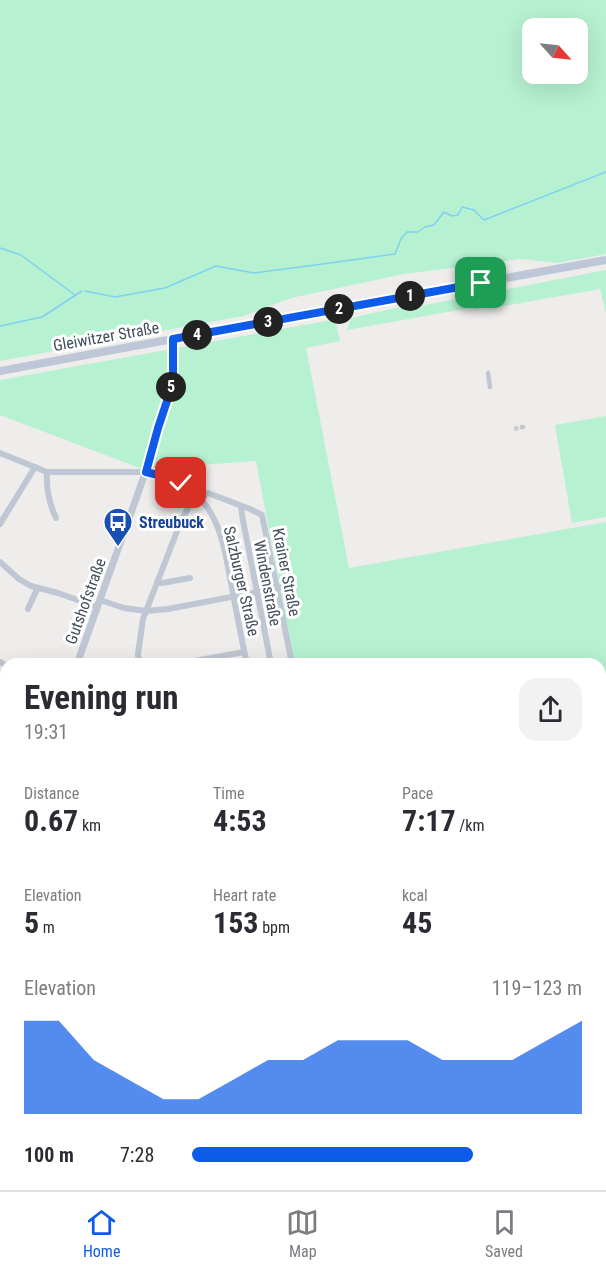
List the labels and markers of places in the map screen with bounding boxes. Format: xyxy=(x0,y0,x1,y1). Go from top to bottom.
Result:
pin xyxy=(455,257,506,308)
pin: 1 xyxy=(395,281,425,311)
pin: 2 xyxy=(324,294,354,324)
pin: 3 xyxy=(253,307,283,337)
pin: 4 xyxy=(182,320,212,350)
pin: 5 xyxy=(156,372,186,402)
pin xyxy=(155,457,206,508)
bus stop icon: Streubuck xyxy=(102,506,134,548)
place label: Streubuck xyxy=(139,513,204,532)

